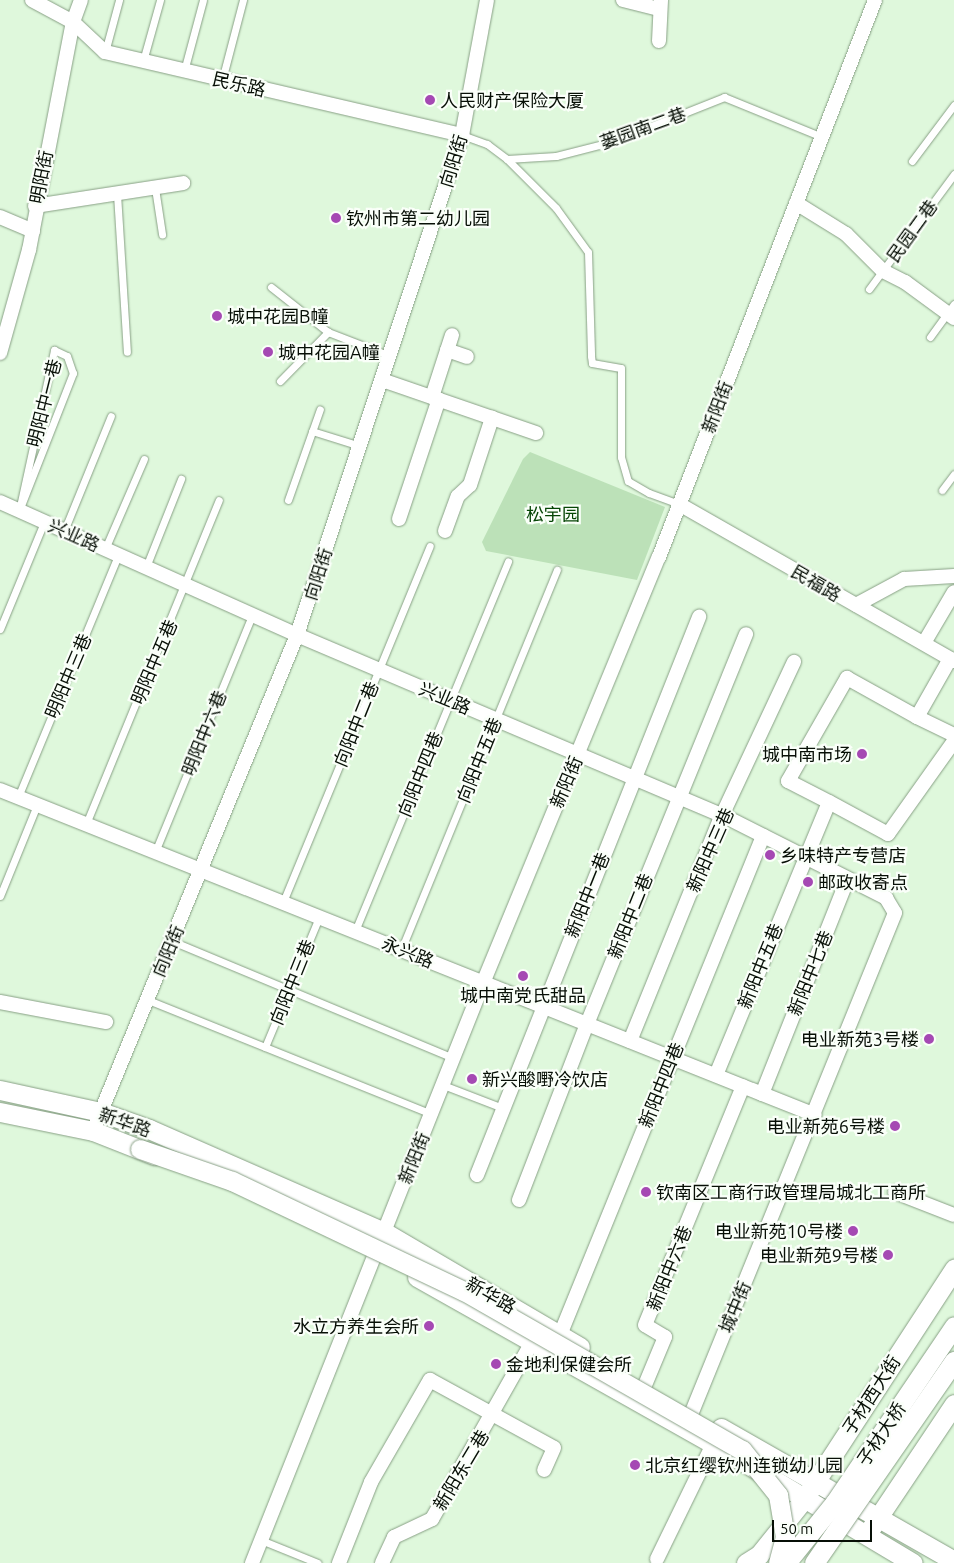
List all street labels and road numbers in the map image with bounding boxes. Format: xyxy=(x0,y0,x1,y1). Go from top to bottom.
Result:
street label: 民乐路 xyxy=(210,67,268,101)
street label: 蒌园南二巷 xyxy=(597,102,689,154)
street label: 向阳街 xyxy=(435,132,471,190)
street label: 明阳街 xyxy=(25,148,57,206)
street label: 民园二巷 xyxy=(882,196,942,266)
street label: 明阳中一巷 xyxy=(23,357,65,449)
street label: 新阳街 xyxy=(697,378,737,436)
street label: 兴业路 xyxy=(45,514,103,556)
street label: 向阳街 xyxy=(299,545,337,603)
street label: 民福路 xyxy=(787,560,845,606)
street label: 明阳中五巷 xyxy=(126,616,182,708)
street label: 明阳中三巷 xyxy=(40,630,96,722)
street label: 向阳中二巷 xyxy=(329,678,383,770)
street label: 兴业路 xyxy=(416,678,474,718)
street label: 明阳中六巷 xyxy=(177,687,231,779)
street label: 向阳中五巷 xyxy=(452,714,506,806)
street label: 向阳中四巷 xyxy=(393,728,447,820)
street label: 新阳街 xyxy=(546,753,586,811)
street label: 新阳中三巷 xyxy=(682,804,738,896)
street label: 新阳中一巷 xyxy=(560,849,614,941)
street label: 新阳中二巷 xyxy=(603,870,657,962)
street label: 新阳中五巷 xyxy=(733,920,787,1012)
street label: 向阳街 xyxy=(148,922,188,980)
street label: 新阳中七巷 xyxy=(783,927,837,1019)
street label: 永兴路 xyxy=(379,932,437,972)
street label: 向阳中三巷 xyxy=(265,936,319,1028)
street label: 新阳中四巷 xyxy=(634,1039,688,1131)
street label: 新华路 xyxy=(96,1103,154,1141)
street label: 新阳街 xyxy=(394,1129,434,1187)
street label: 新阳中六巷 xyxy=(642,1222,696,1314)
street label: 新华路 xyxy=(462,1272,520,1318)
street label: 城中街 xyxy=(715,1278,755,1336)
street label: 子材西大街 xyxy=(837,1351,905,1439)
street label: 子材大桥 xyxy=(852,1398,910,1470)
street label: 新阳东二巷 xyxy=(429,1426,493,1514)

